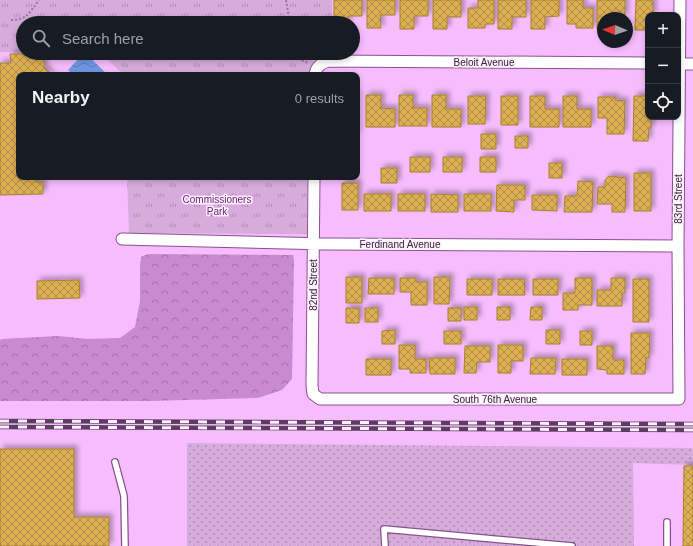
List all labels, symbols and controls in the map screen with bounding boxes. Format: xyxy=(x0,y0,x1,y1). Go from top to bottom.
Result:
north arrow xyxy=(597,12,633,48)
map controls xyxy=(645,12,681,120)
button: + xyxy=(645,12,681,48)
search box xyxy=(16,16,360,60)
icon: search xyxy=(30,27,52,49)
text: Search here xyxy=(62,30,144,47)
button: − xyxy=(645,48,681,84)
street label: Beloit Avenue xyxy=(454,57,515,68)
button: locate xyxy=(645,84,681,120)
text: Nearby xyxy=(32,88,90,107)
text: 0 results xyxy=(295,91,344,106)
street label: 83rd Street xyxy=(673,174,684,224)
park label: Commissioners Park xyxy=(183,194,251,217)
street label: Ferdinand Avenue xyxy=(360,239,441,250)
street label: 82nd Street xyxy=(308,259,319,311)
street label: South 76th Avenue xyxy=(453,394,538,405)

